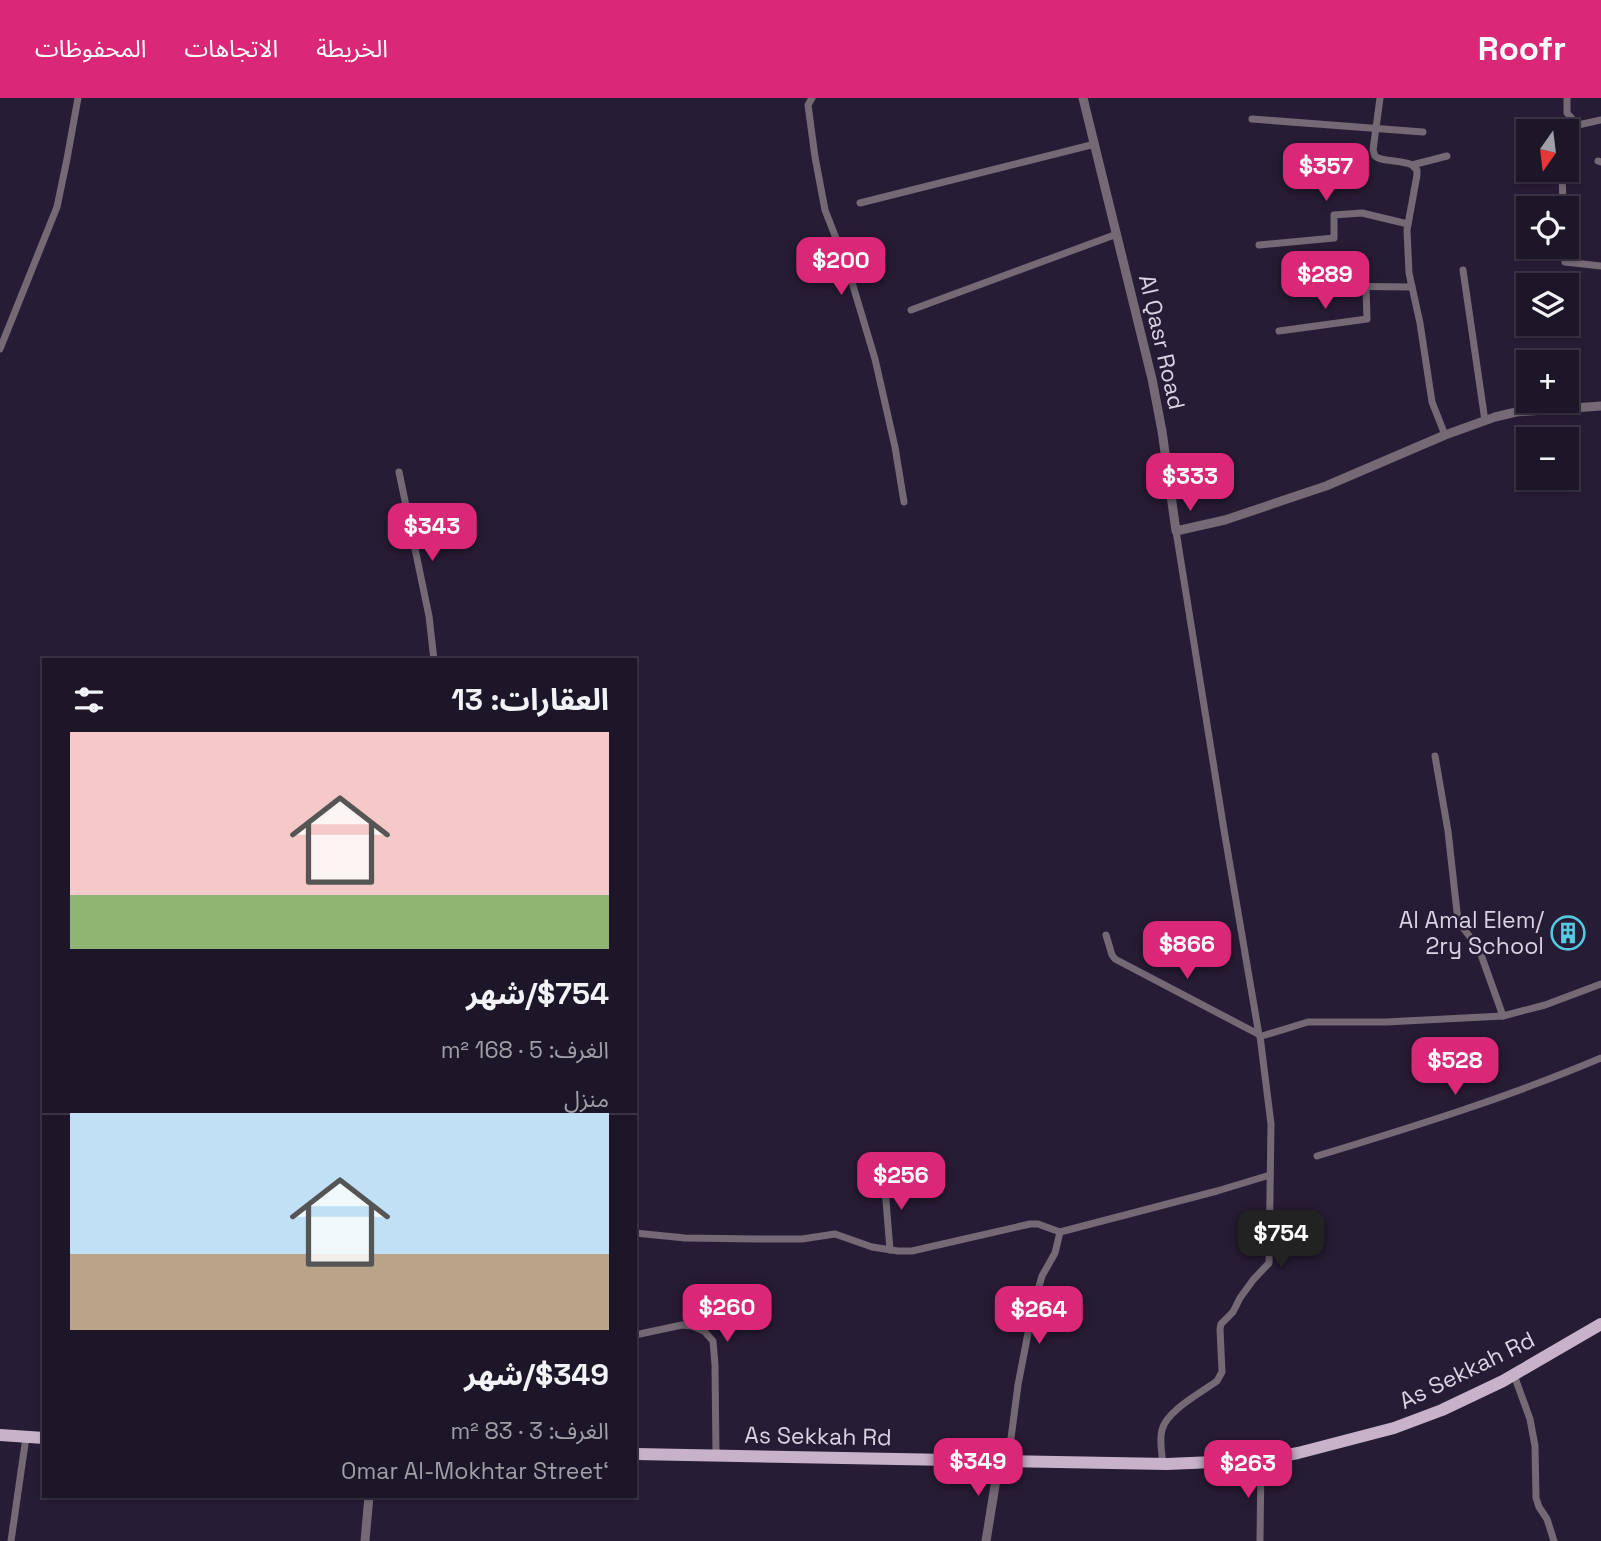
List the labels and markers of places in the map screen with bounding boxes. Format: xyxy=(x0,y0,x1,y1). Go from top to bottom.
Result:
pin: $357 xyxy=(1285,144,1367,203)
pin: $200 xyxy=(800,238,882,297)
pin: $289 xyxy=(1284,252,1366,311)
pin: $333 xyxy=(1149,454,1231,513)
pin: $343 xyxy=(391,504,473,563)
place label: Al Amal Elem/ 2ry School xyxy=(1399,905,1544,961)
building icon: Al Amal Elem/ 2ry School xyxy=(1549,914,1587,952)
pin: $866 xyxy=(1146,922,1228,981)
pin: $528 xyxy=(1414,1038,1496,1097)
pin: $256 xyxy=(860,1152,942,1212)
pin: $754 xyxy=(1240,1210,1322,1270)
pin: $260 xyxy=(686,1284,768,1344)
pin: $264 xyxy=(998,1286,1080,1346)
pin: $349 xyxy=(937,1438,1019,1498)
pin: $263 xyxy=(1207,1440,1289,1500)

